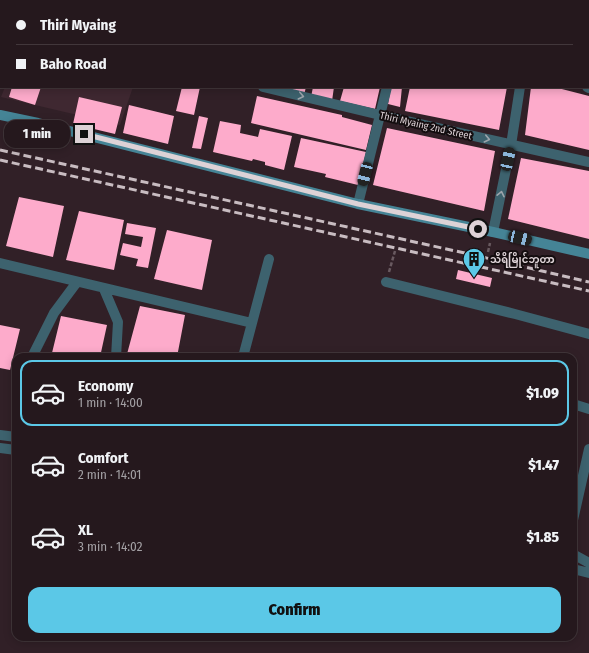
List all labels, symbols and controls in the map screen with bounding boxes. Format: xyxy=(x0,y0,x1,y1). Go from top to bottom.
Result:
text: Thiri Myaing xyxy=(40,16,116,34)
text: Baho Road xyxy=(40,55,107,73)
one-way arrow xyxy=(297,91,304,100)
street label: Thiri Myaing 2nd Street xyxy=(379,110,474,143)
callout: 1 min xyxy=(4,120,70,148)
route end xyxy=(75,125,93,143)
text: 1 min xyxy=(23,126,51,141)
one-way arrow xyxy=(483,134,490,142)
car xyxy=(500,146,516,172)
car xyxy=(356,161,374,187)
one-way arrow xyxy=(497,191,505,197)
route start xyxy=(469,220,487,238)
car xyxy=(507,229,533,247)
building icon: သီရိမြိုင်ဘူတာ xyxy=(461,246,487,279)
place label: သီရိမြိုင်ဘူတာ xyxy=(490,252,555,269)
icon: car xyxy=(30,375,66,411)
text: Economy xyxy=(78,377,133,395)
text: $1.09 xyxy=(526,384,559,402)
text: 1 min · 14:00 xyxy=(78,395,143,410)
icon: car xyxy=(30,447,66,483)
text: Comfort xyxy=(78,449,129,467)
text: $1.47 xyxy=(528,456,559,474)
text: 2 min · 14:01 xyxy=(78,467,141,482)
icon: car xyxy=(30,519,66,555)
text: XL xyxy=(78,521,93,539)
text: $1.85 xyxy=(526,528,559,546)
text: 3 min · 14:02 xyxy=(78,539,142,554)
button: Confirm xyxy=(28,587,561,633)

